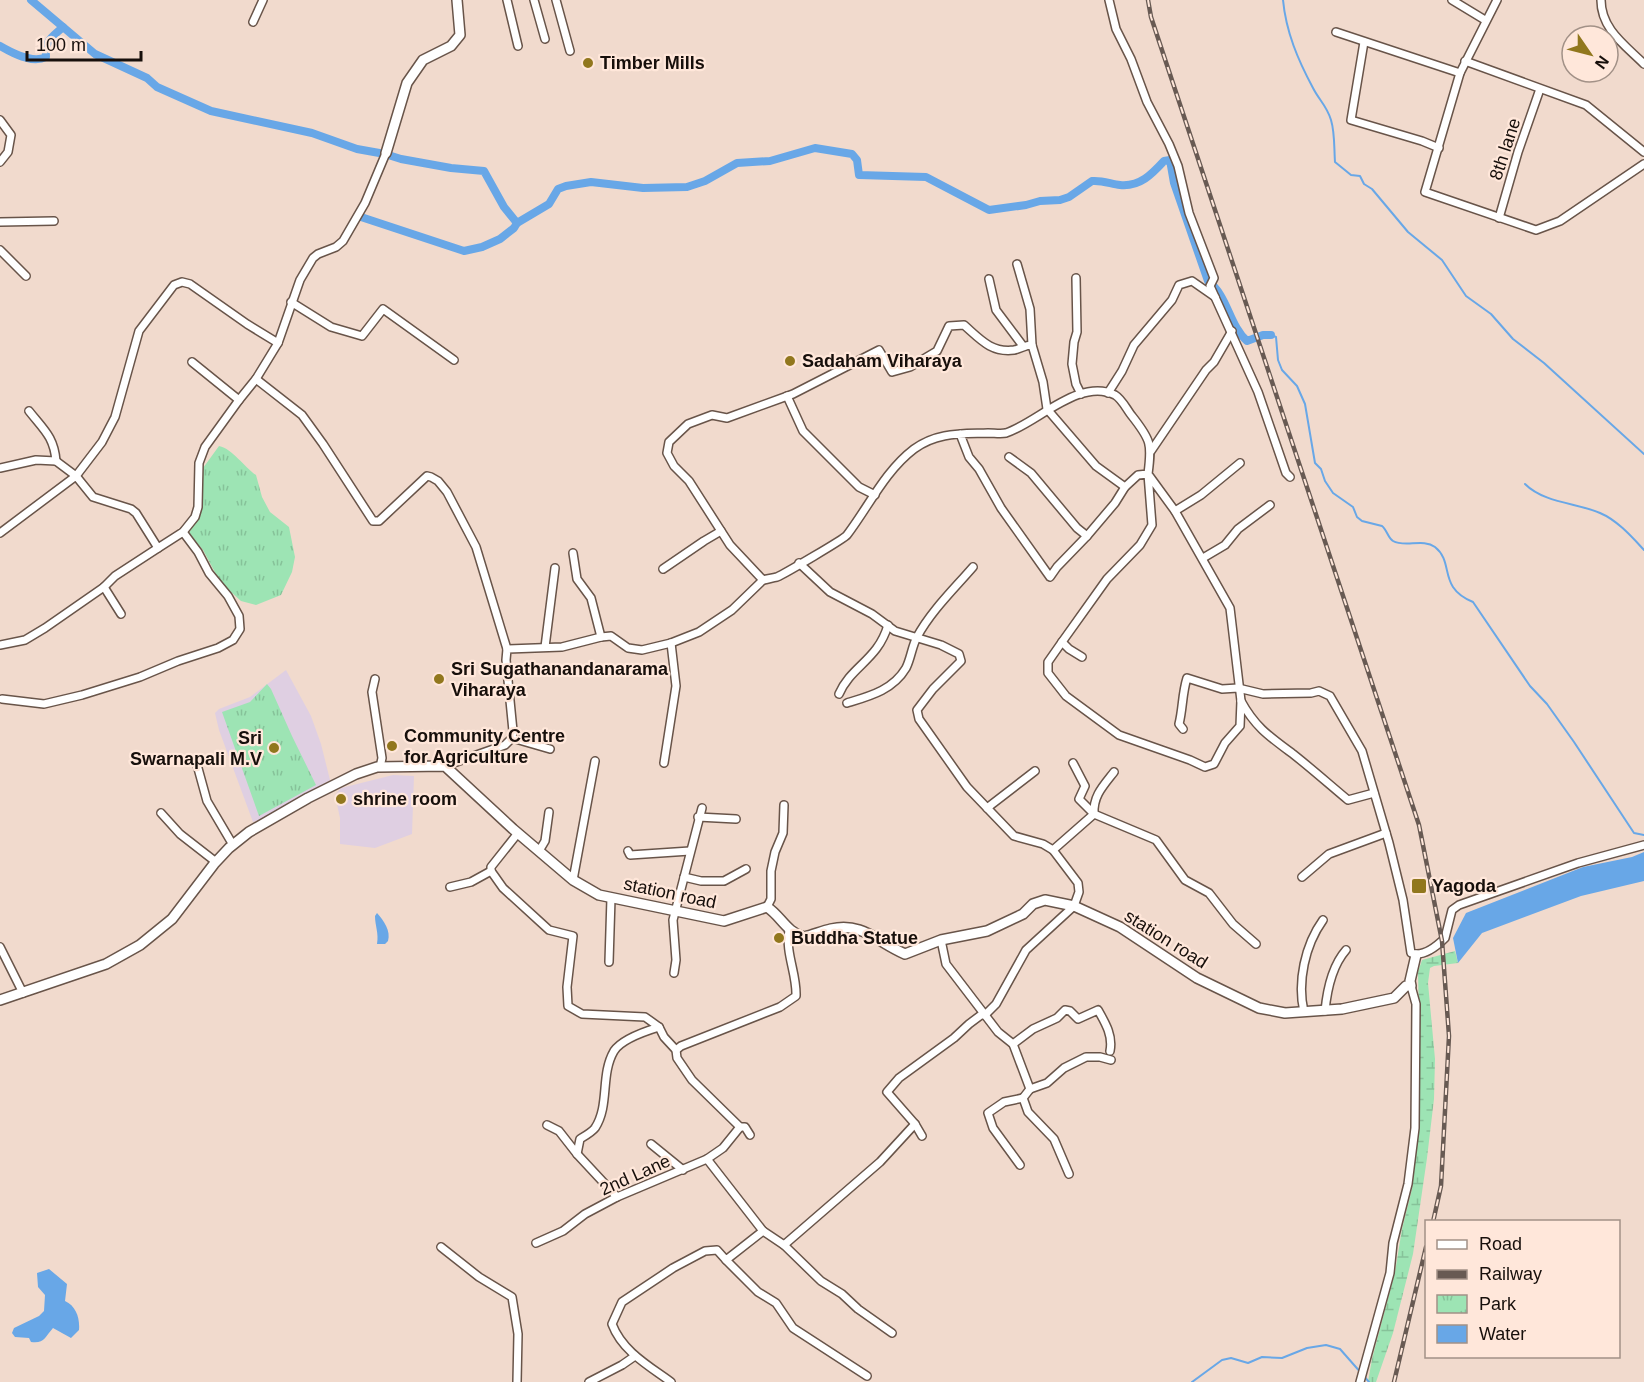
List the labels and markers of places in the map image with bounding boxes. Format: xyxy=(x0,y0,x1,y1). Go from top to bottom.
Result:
place label: Timber Mills xyxy=(600,53,705,73)
marker: Timber Mills xyxy=(581,56,595,70)
place label: Sadaham Viharaya xyxy=(802,351,963,371)
marker: Sadaham Viharaya xyxy=(783,354,797,368)
place label: Sri Sugathanandanarama Viharaya xyxy=(451,659,669,700)
marker: Sri Sugathanandanarama Viharaya xyxy=(432,672,446,686)
place label: Community Centre for Agriculture xyxy=(404,726,565,767)
place label: Sri Swarnapali M.V xyxy=(130,728,262,769)
marker: Community Centre for Agriculture xyxy=(385,739,399,753)
marker: Sri Swarnapali M.V xyxy=(267,741,281,755)
place label: shrine room xyxy=(353,789,457,809)
marker: shrine room xyxy=(334,792,348,806)
place label: Yagoda xyxy=(1432,876,1497,896)
marker: Yagoda xyxy=(1410,877,1428,895)
place label: Buddha Statue xyxy=(791,928,918,948)
marker: Buddha Statue xyxy=(772,931,786,945)

